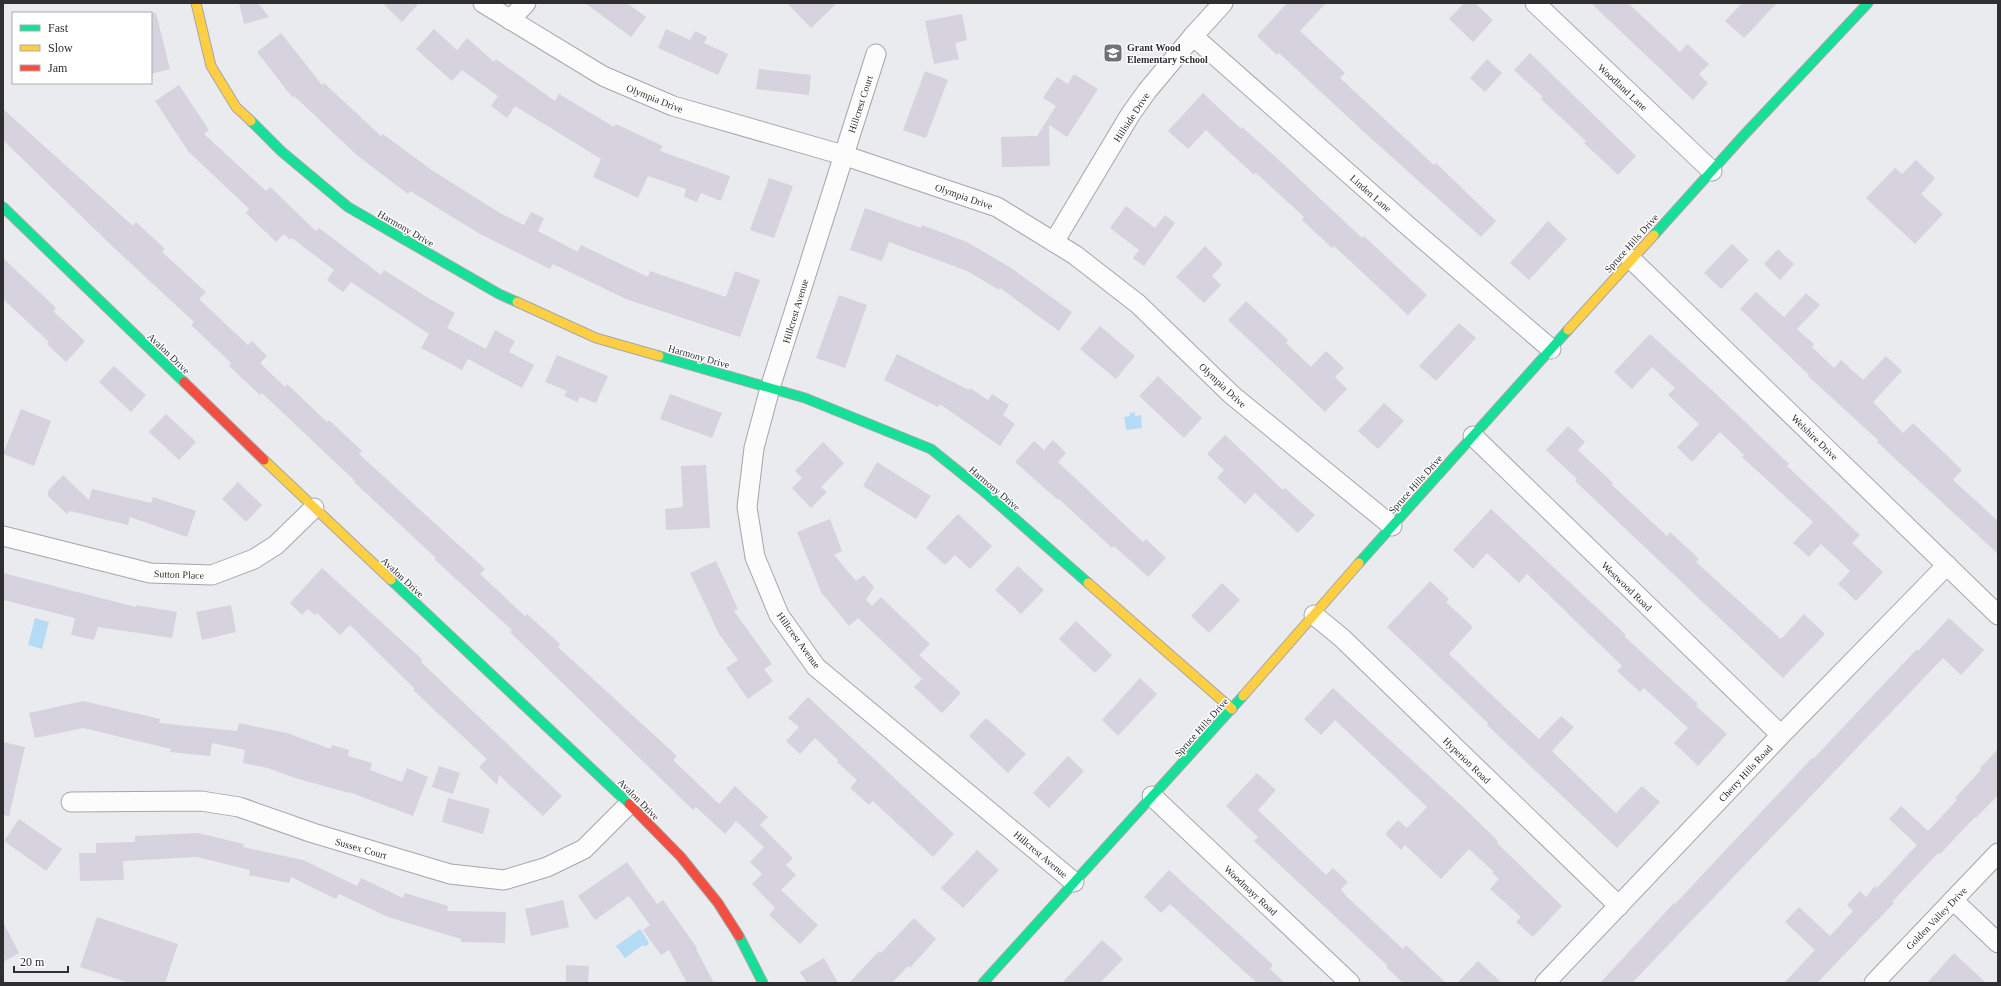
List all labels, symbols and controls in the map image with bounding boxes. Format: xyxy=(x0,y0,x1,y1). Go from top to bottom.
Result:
legend xyxy=(12,12,152,84)
text: Fast xyxy=(48,21,69,35)
text: Slow xyxy=(48,41,73,55)
school or university icon: Grant Wood Elementary School xyxy=(1102,42,1124,64)
place label: Grant Wood Elementary School xyxy=(1127,42,1208,65)
text: Jam xyxy=(48,61,68,75)
street label: Woodland Lane xyxy=(1596,62,1650,113)
street label: Hillcrest Court xyxy=(846,74,875,134)
street label: Olympia Drive xyxy=(625,82,685,115)
street label: Hillside Drive xyxy=(1111,90,1152,144)
street label: Linden Lane xyxy=(1348,173,1394,215)
street label: Olympia Drive xyxy=(934,181,995,212)
street label: Harmony Drive xyxy=(376,208,436,249)
street label: Spruce Hills Drive xyxy=(1602,211,1661,275)
street label: Hillcrest Avenue xyxy=(780,277,811,345)
street label: Avalon Drive xyxy=(145,331,192,376)
street label: Harmony Drive xyxy=(667,343,731,371)
street label: Olympia Drive xyxy=(1197,361,1249,410)
street label: Welshire Drive xyxy=(1789,412,1841,463)
street label: Spruce Hills Drive xyxy=(1386,452,1445,516)
street label: Harmony Drive xyxy=(967,464,1023,513)
street label: Avalon Drive xyxy=(379,555,427,600)
street label: Westwood Road xyxy=(1599,560,1654,613)
street label: Sutton Place xyxy=(154,568,205,581)
street label: Hillcrest Avenue xyxy=(775,610,823,671)
street label: Spruce Hills Drive xyxy=(1172,695,1231,759)
street label: Hyperion Road xyxy=(1441,735,1493,786)
street label: Cherry Hills Road xyxy=(1716,743,1774,804)
street label: Avalon Drive xyxy=(616,776,662,823)
street label: Hillcrest Avenue xyxy=(1012,829,1070,880)
street label: Sussex Court xyxy=(334,836,388,861)
street label: Woodmayr Road xyxy=(1222,863,1279,918)
street label: Golden Valley Drive xyxy=(1904,884,1969,952)
scale bar xyxy=(14,948,68,974)
text: 20 m xyxy=(20,955,45,969)

